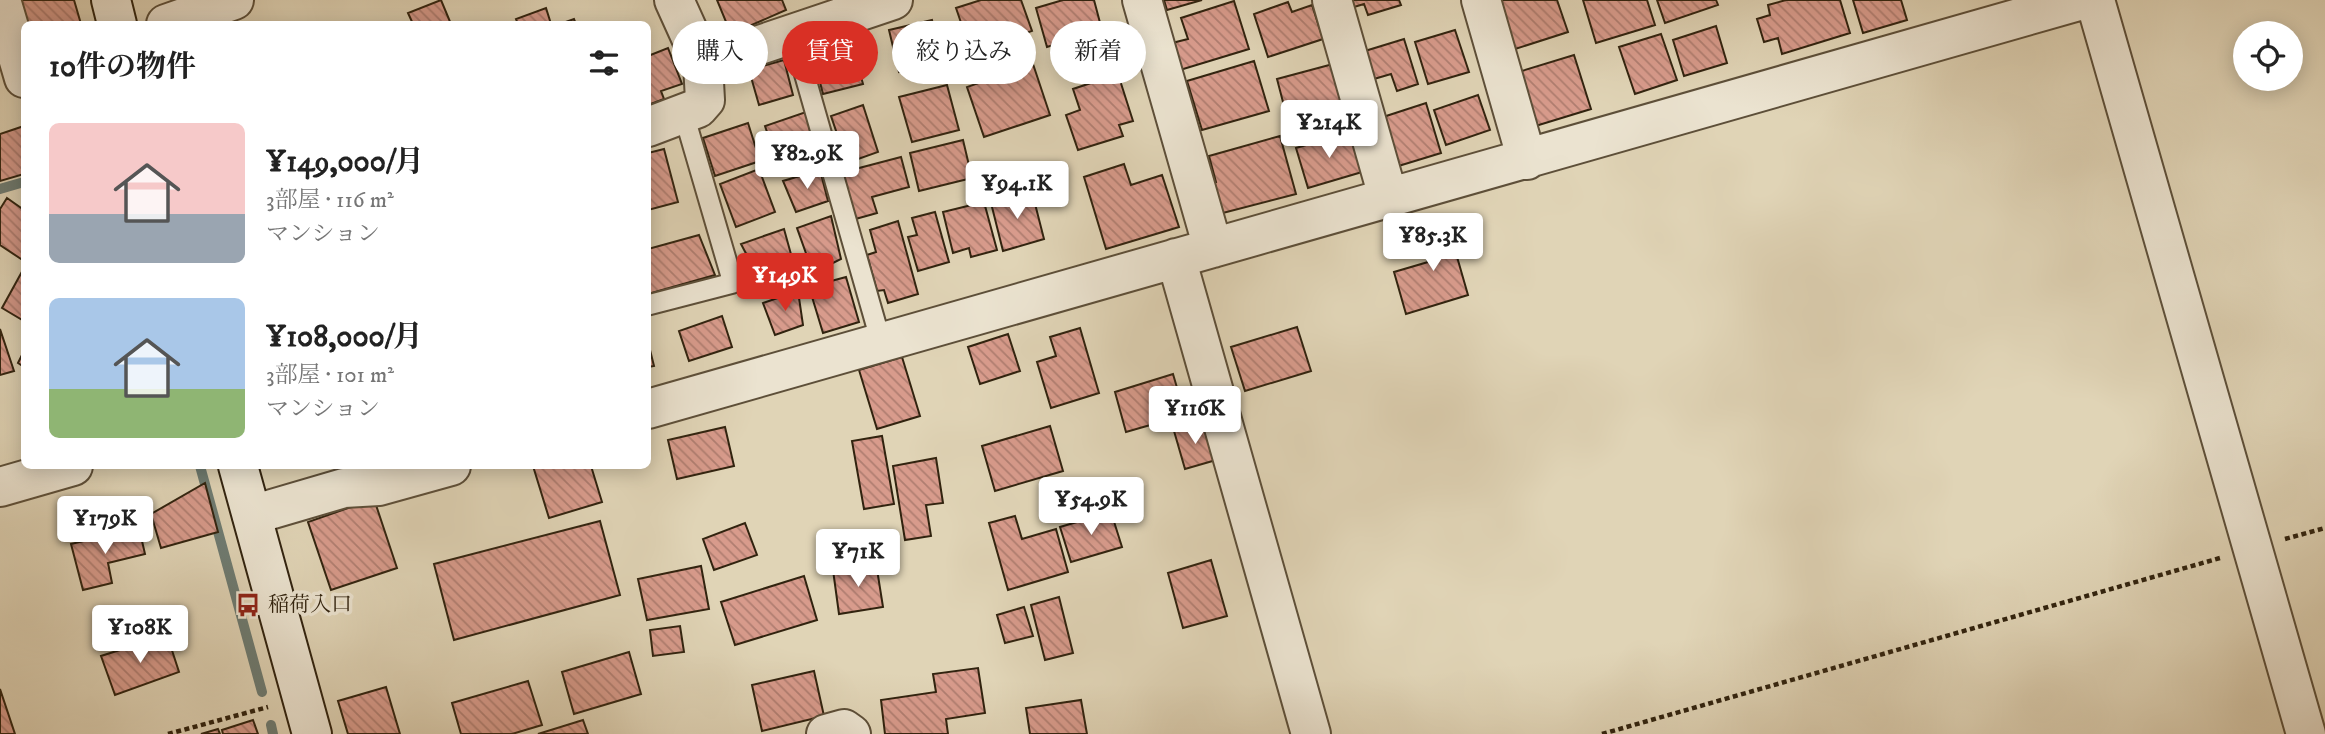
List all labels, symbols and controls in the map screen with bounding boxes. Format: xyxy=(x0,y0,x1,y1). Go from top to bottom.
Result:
chip: 購入 xyxy=(672,21,768,84)
chip: 賃貸 xyxy=(782,21,878,84)
chip: 絞り込み xyxy=(892,21,1036,84)
chip: 新着 xyxy=(1050,21,1146,84)
map controls xyxy=(2233,21,2303,91)
button: locate xyxy=(2233,21,2303,91)
icon: filters xyxy=(585,44,623,82)
text: 10件の物件 xyxy=(49,49,196,86)
pin: ¥214K xyxy=(1280,100,1378,160)
text: ¥214K xyxy=(1297,108,1361,137)
pin: ¥82.9K xyxy=(750,132,864,191)
text: ¥82.9K xyxy=(771,139,843,168)
text: ¥149,000/月 xyxy=(266,144,424,181)
icon: home xyxy=(105,151,189,235)
pin: ¥94.1K xyxy=(960,162,1074,221)
text: ¥94.1K xyxy=(982,169,1052,198)
text: 3部屋 · 116 m² xyxy=(266,186,394,215)
pin: ¥85.3K xyxy=(1376,214,1490,273)
text: マンション xyxy=(266,220,380,249)
text: ¥85.3K xyxy=(1399,221,1467,250)
pin: ¥149K xyxy=(736,254,834,313)
text: ¥149K xyxy=(753,261,817,290)
text: ¥108,000/月 xyxy=(266,319,423,356)
icon: home xyxy=(105,326,189,410)
text: 3部屋 · 101 m² xyxy=(266,361,394,390)
pin: ¥116K xyxy=(1146,386,1244,446)
text: ¥116K xyxy=(1165,394,1225,423)
text: マンション xyxy=(266,395,380,424)
pin: ¥54.9K xyxy=(1034,477,1148,537)
text: ¥54.9K xyxy=(1055,485,1127,514)
pin: ¥179K xyxy=(56,496,154,556)
text: ¥179K xyxy=(73,504,137,533)
pin: ¥71K xyxy=(817,530,899,589)
text: ¥71K xyxy=(832,537,884,566)
bus stop icon: 稲荷入口 xyxy=(234,591,262,619)
place label: 稲荷入口 xyxy=(268,592,352,618)
pin: ¥108K xyxy=(91,606,189,665)
text: ¥108K xyxy=(108,613,172,642)

